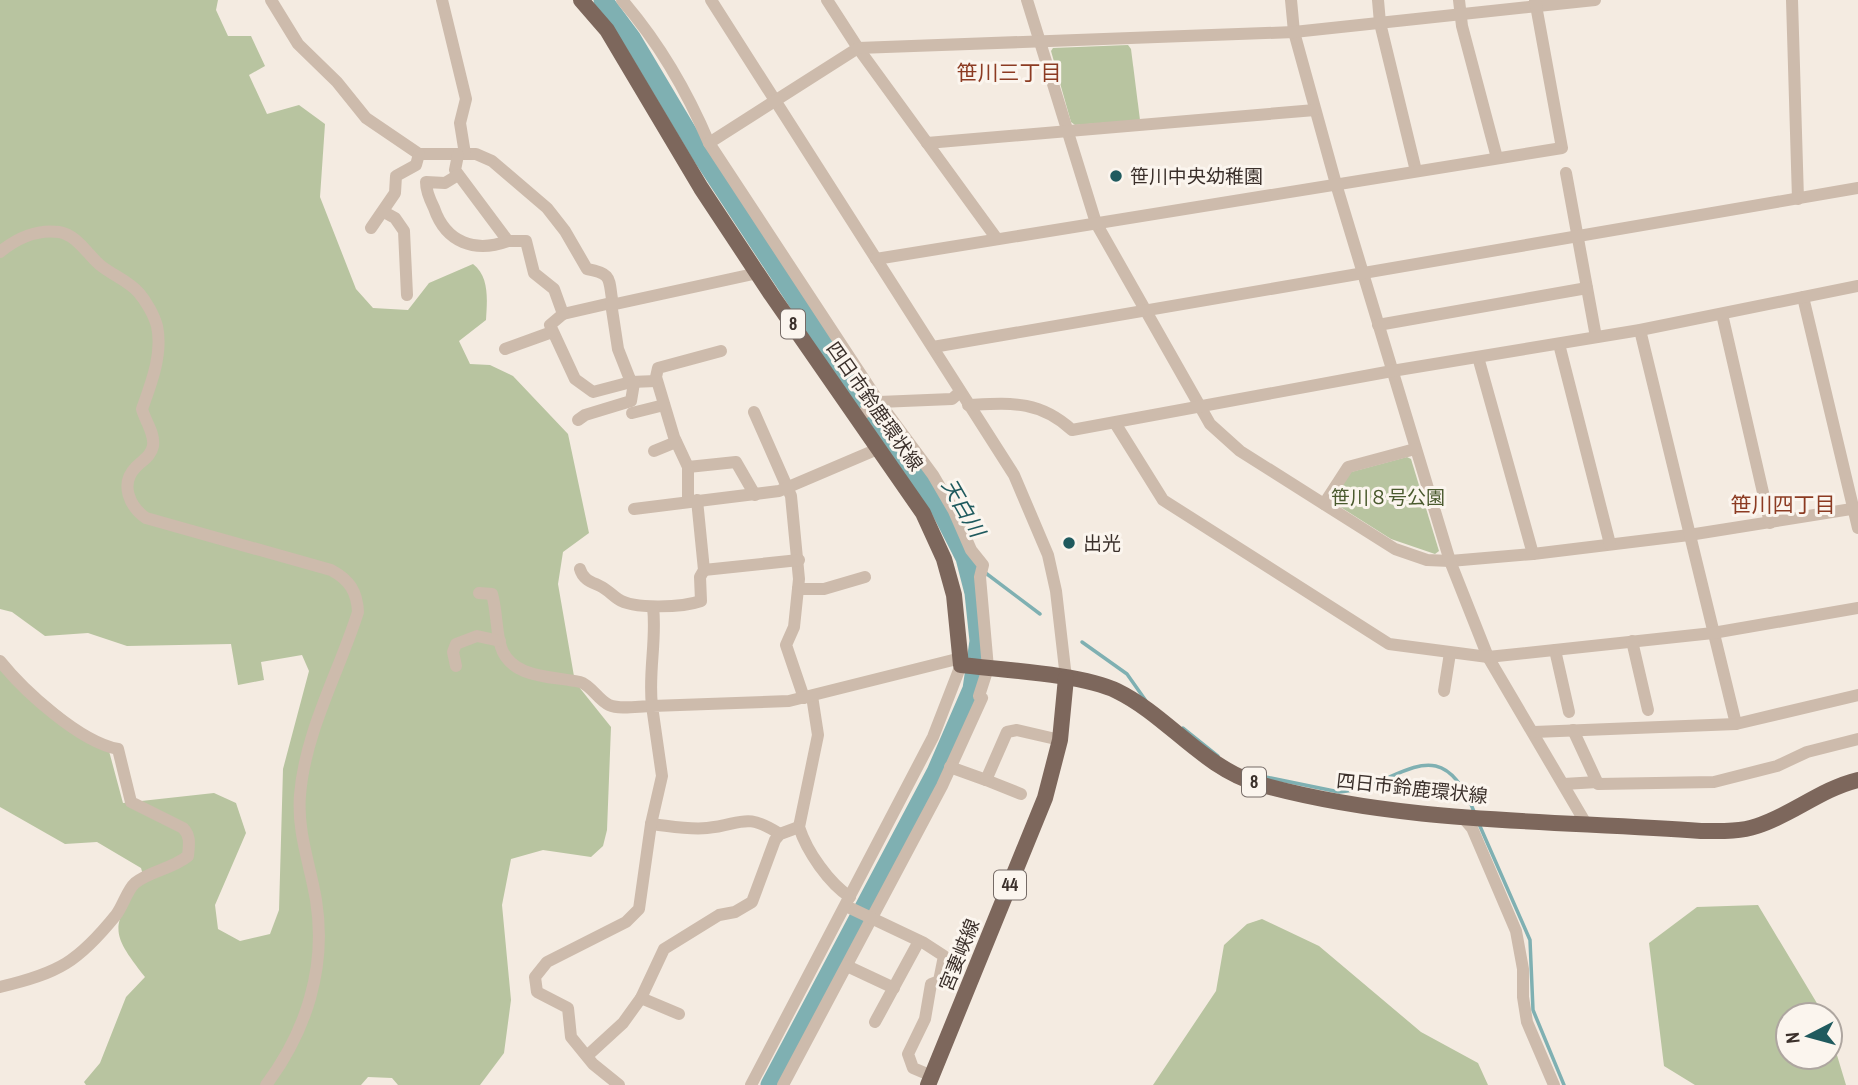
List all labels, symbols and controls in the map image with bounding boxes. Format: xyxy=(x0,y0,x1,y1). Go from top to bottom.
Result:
district label: 笹川三丁目 xyxy=(957,58,1062,87)
place label: 笹川中央幼稚園 xyxy=(1130,163,1263,189)
marker: 笹川中央幼稚園 xyxy=(1108,168,1124,184)
road number: 8 xyxy=(781,310,805,338)
street label: 四日市鈴鹿環状線 xyxy=(821,336,929,476)
water label: 天白川 xyxy=(935,473,993,544)
park label: 笹川８号公園 xyxy=(1331,484,1445,510)
district label: 笹川四丁目 xyxy=(1731,490,1836,519)
place label: 出光 xyxy=(1083,530,1121,556)
marker: 出光 xyxy=(1061,535,1077,551)
street label: 四日市鈴鹿環状線 xyxy=(1335,767,1489,809)
road number: 8 xyxy=(1242,768,1266,796)
road number: 44 xyxy=(994,870,1026,900)
street label: 宮妻峡線 xyxy=(933,915,985,995)
north arrow xyxy=(1774,1001,1844,1071)
text: N xyxy=(1779,1031,1806,1045)

